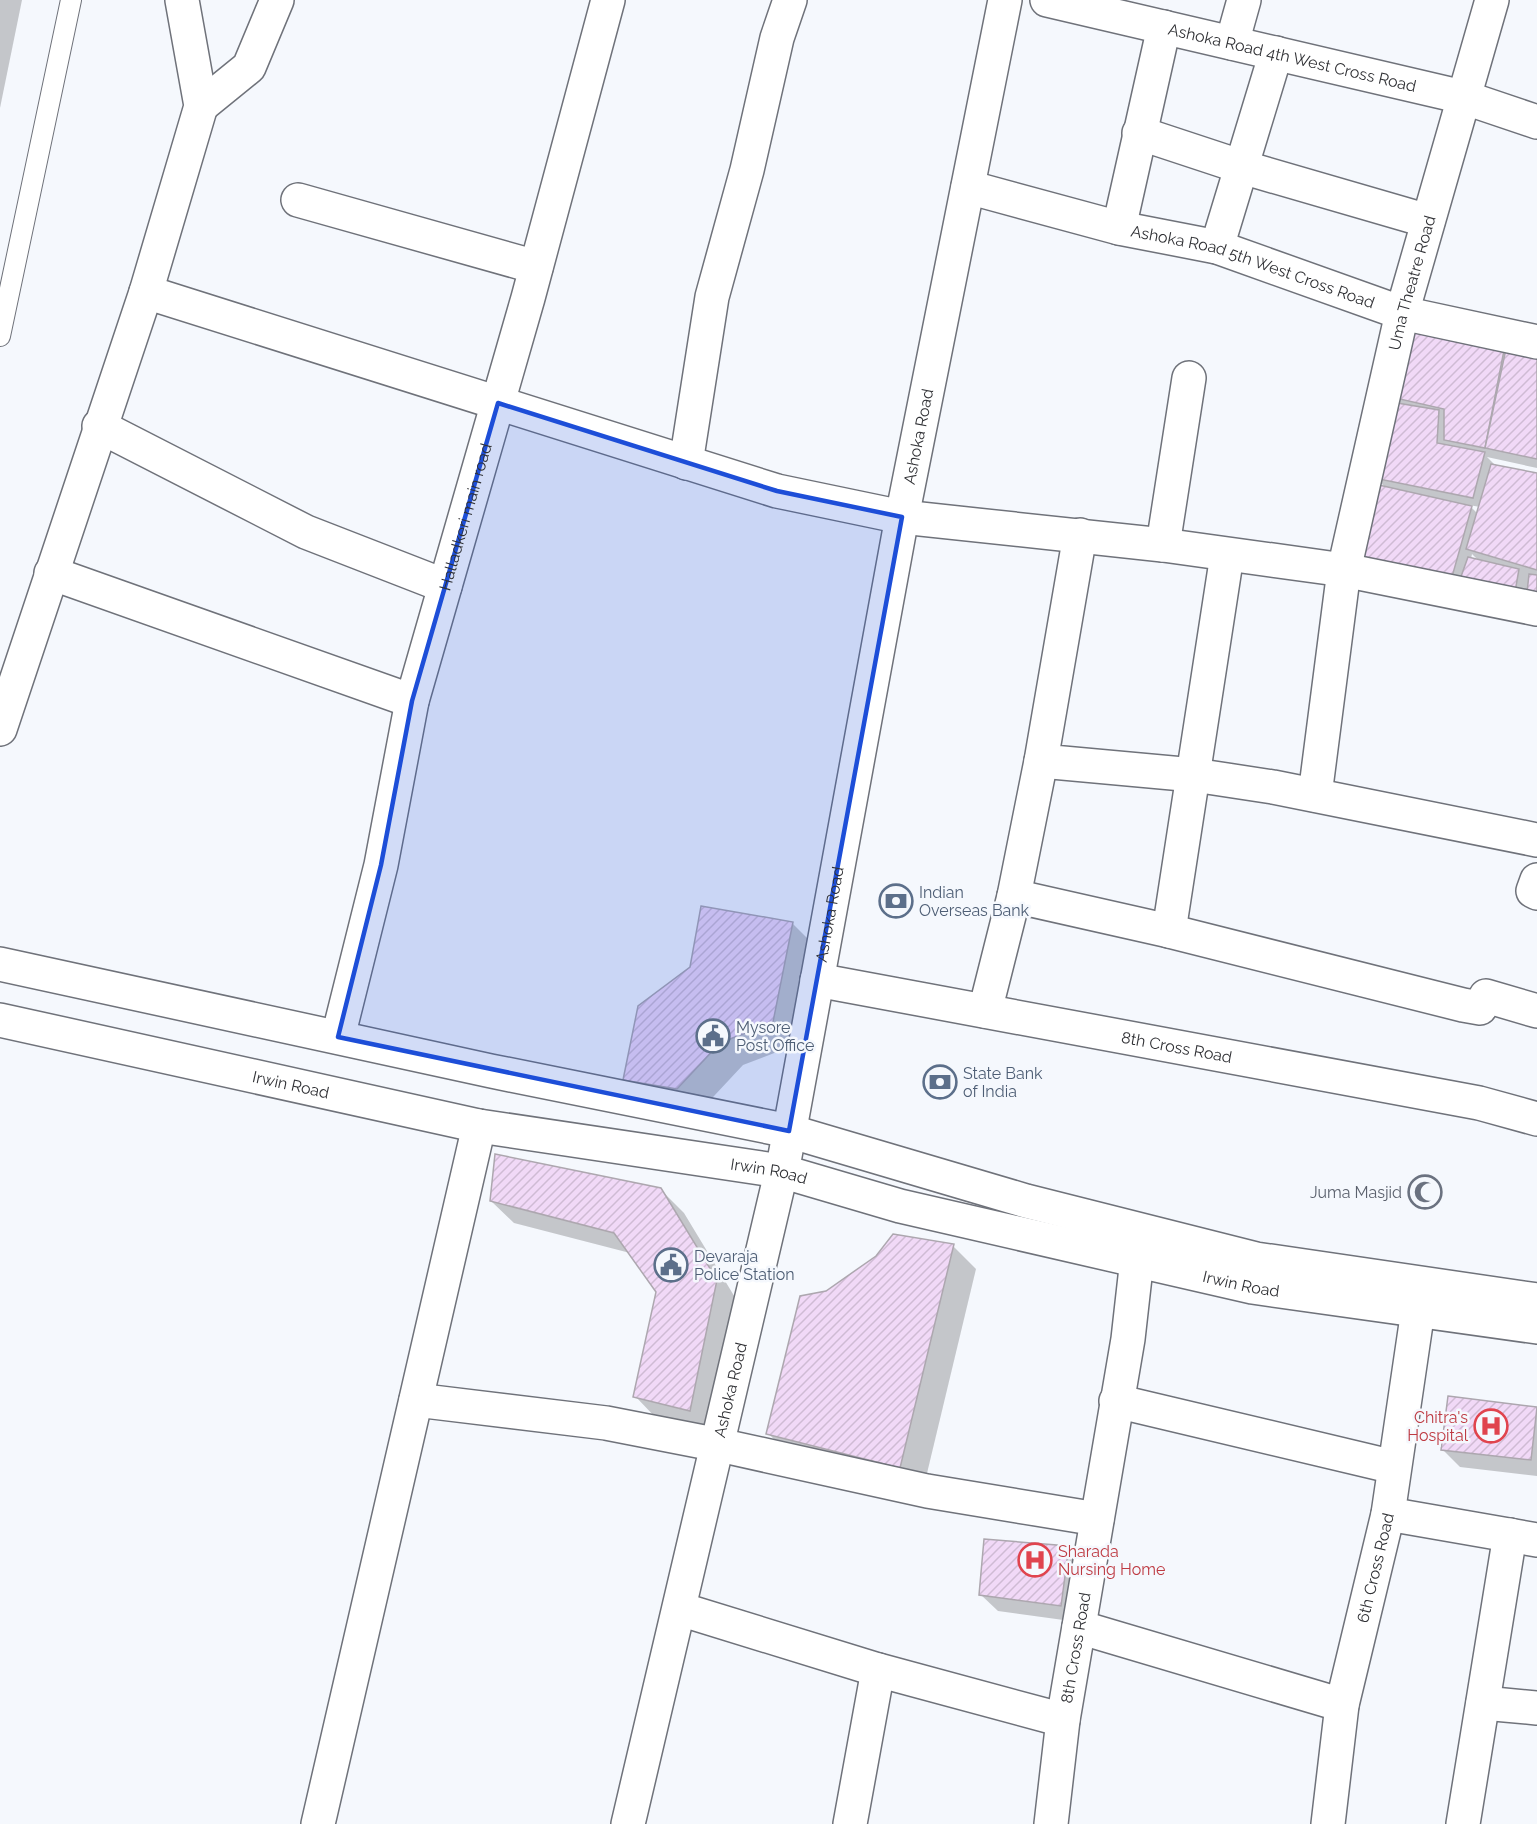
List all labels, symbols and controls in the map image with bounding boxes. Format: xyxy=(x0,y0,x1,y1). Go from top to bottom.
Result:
street label: Ashoka Road 4th West Cross Road xyxy=(1166,20,1418,96)
street label: Uma Theatre Road xyxy=(1385,213,1440,352)
street label: Ashoka Road 5th West Cross Road xyxy=(1129,222,1377,312)
street label: Ashoka Road xyxy=(900,387,937,486)
street label: Halladkeri main road xyxy=(435,441,496,593)
street label: Ashoka Road xyxy=(812,865,848,964)
bank icon: Indian Overseas Bank xyxy=(878,883,914,919)
place label: Indian Overseas Bank xyxy=(919,883,1030,920)
public building icon: Mysore Post Office xyxy=(695,1018,731,1054)
place label: Mysore Post Office xyxy=(736,1018,814,1055)
street label: 8th Cross Road xyxy=(1120,1028,1234,1067)
bank icon: State Bank of India xyxy=(922,1064,958,1100)
place label: State Bank of India xyxy=(963,1064,1043,1101)
street label: Irwin Road xyxy=(251,1067,331,1103)
street label: Irwin Road xyxy=(729,1155,810,1188)
mosque icon: Juma Masjid xyxy=(1407,1174,1443,1210)
place label: Juma Masjid xyxy=(1310,1183,1402,1202)
public building icon: Devaraja Police Station xyxy=(653,1247,689,1283)
place label: Devaraja Police Station xyxy=(694,1247,795,1284)
street label: Irwin Road xyxy=(1201,1267,1281,1301)
street label: Ashoka Road xyxy=(710,1341,751,1439)
place label: Chitra's Hospital xyxy=(1407,1408,1469,1445)
hospital icon: Chitra's Hospital xyxy=(1473,1408,1509,1444)
street label: 6th Cross Road xyxy=(1353,1511,1398,1625)
hospital icon: Sharada Nursing Home xyxy=(1017,1542,1053,1578)
place label: Sharada Nursing Home xyxy=(1058,1542,1165,1579)
street label: 8th Cross Road xyxy=(1057,1591,1095,1705)

